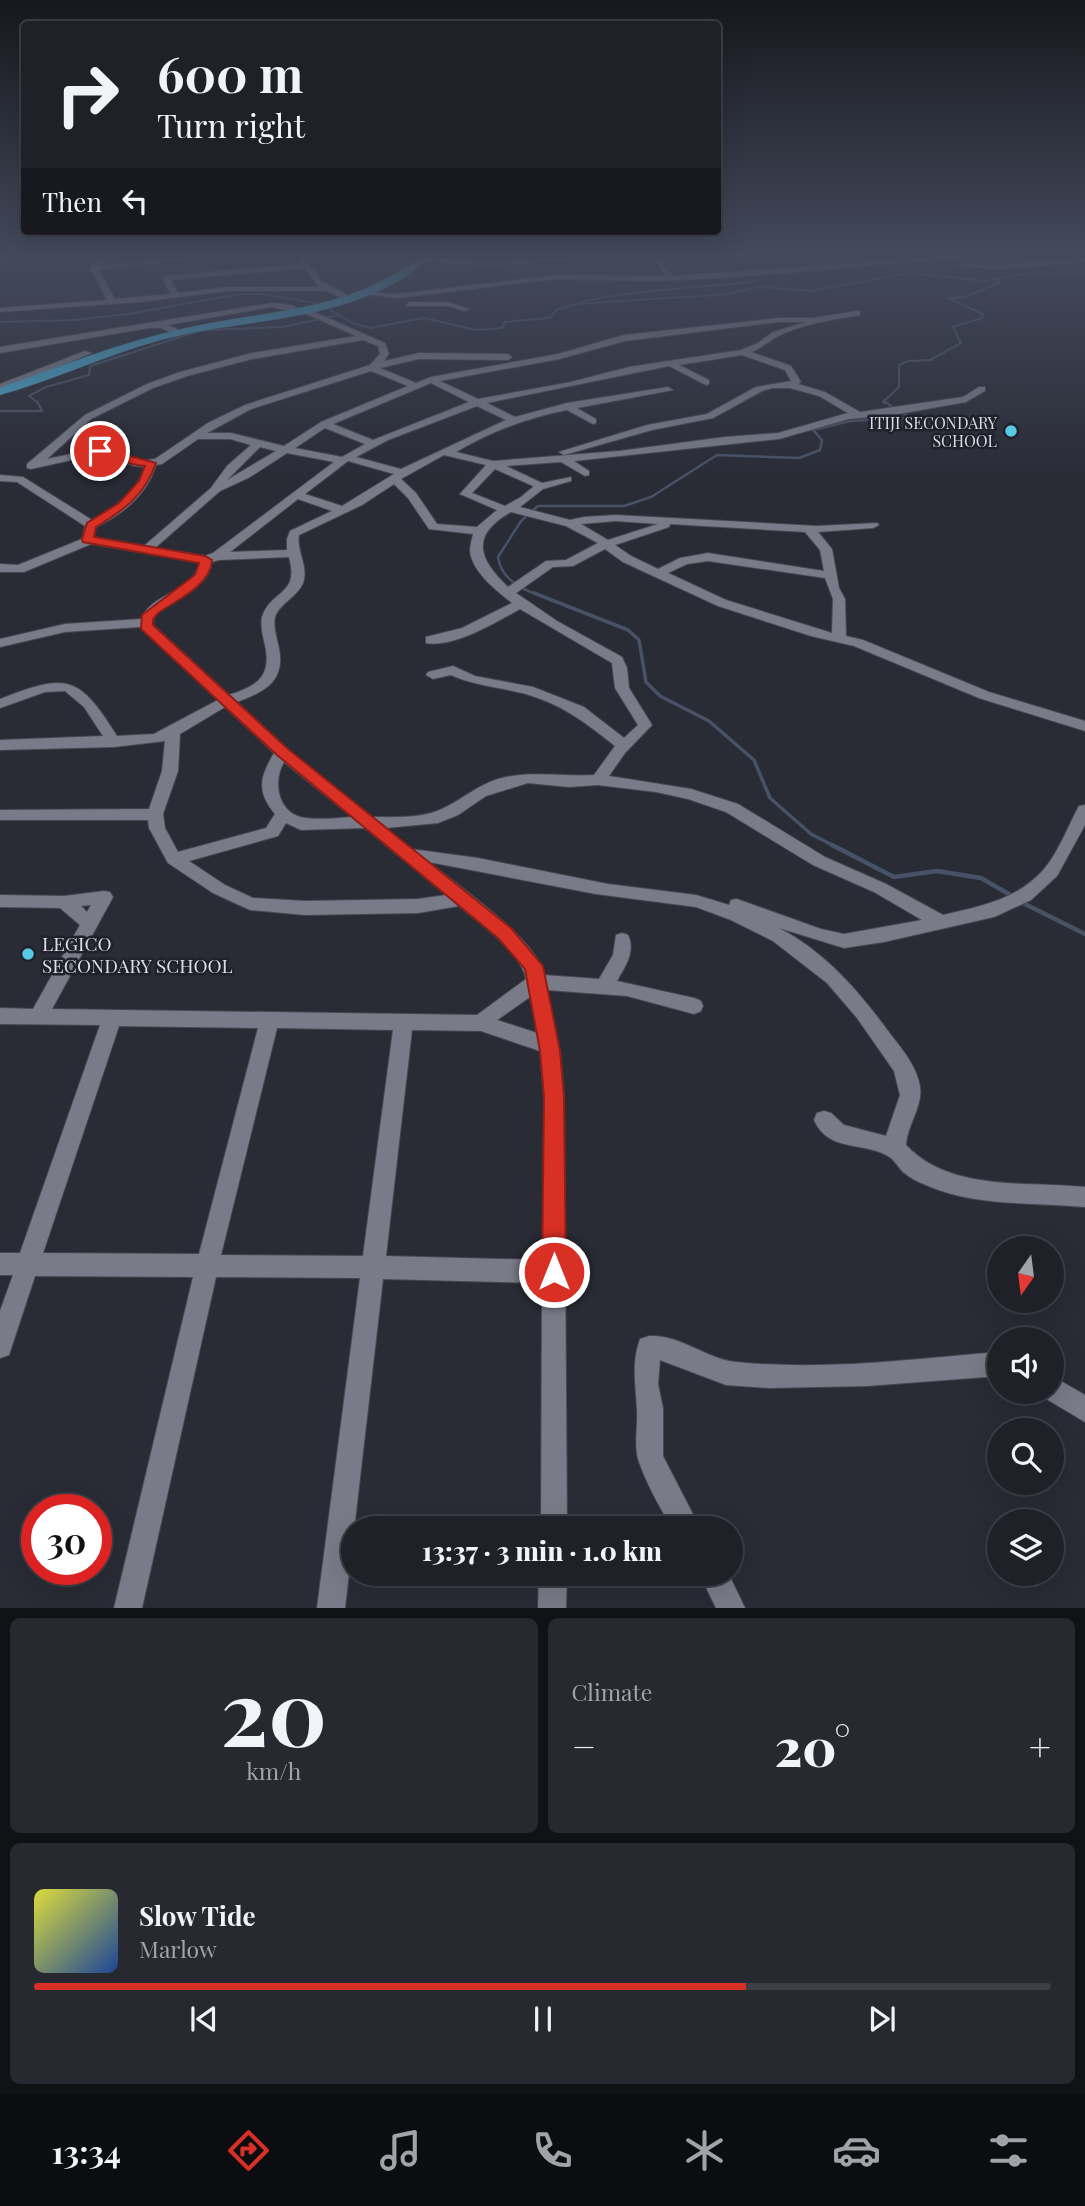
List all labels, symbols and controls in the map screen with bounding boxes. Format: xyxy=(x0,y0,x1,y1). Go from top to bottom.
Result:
text: 600 m xyxy=(157,40,303,105)
icon: right xyxy=(42,49,133,140)
text: Turn right xyxy=(157,103,305,146)
icon: left xyxy=(116,182,154,220)
text: Then xyxy=(42,184,102,219)
place label: ITIJI SECONDARY SCHOOL xyxy=(869,412,998,451)
pin xyxy=(70,421,130,481)
marker: ITIJI SECONDARY SCHOOL xyxy=(1003,423,1019,439)
icon: arrive xyxy=(81,432,119,470)
place label: LEGICO SECONDARY SCHOOL xyxy=(42,930,233,978)
marker: LEGICO SECONDARY SCHOOL xyxy=(20,946,36,962)
position arrow xyxy=(517,1235,591,1309)
north arrow xyxy=(987,1236,1064,1312)
map controls xyxy=(987,1236,1064,1586)
button: sound xyxy=(987,1327,1064,1404)
button: search xyxy=(987,1418,1064,1495)
speed limit sign: 30 xyxy=(21,1494,112,1585)
button: layers xyxy=(987,1509,1064,1586)
text: 13:37 · 3 min · 1.0 km xyxy=(422,1533,662,1568)
text: 20 xyxy=(221,1649,327,1770)
text: Climate xyxy=(572,1676,652,1707)
text: 20° xyxy=(774,1711,850,1780)
text: − xyxy=(572,1720,596,1771)
text: + xyxy=(1029,1720,1051,1771)
text: km/h xyxy=(246,1755,301,1786)
text: Slow Tide xyxy=(139,1898,256,1933)
text: Marlow xyxy=(139,1933,217,1964)
icon: previous xyxy=(185,2000,223,2038)
icon: pause xyxy=(524,2000,562,2038)
icon: next xyxy=(863,2000,901,2038)
icon: directions xyxy=(224,2126,273,2175)
icon: music xyxy=(376,2126,425,2175)
icon: phone xyxy=(528,2126,577,2175)
icon: climate xyxy=(680,2126,729,2175)
icon: car xyxy=(832,2126,881,2175)
icon: filters xyxy=(984,2126,1033,2175)
text: 13:34 xyxy=(52,2129,121,2172)

